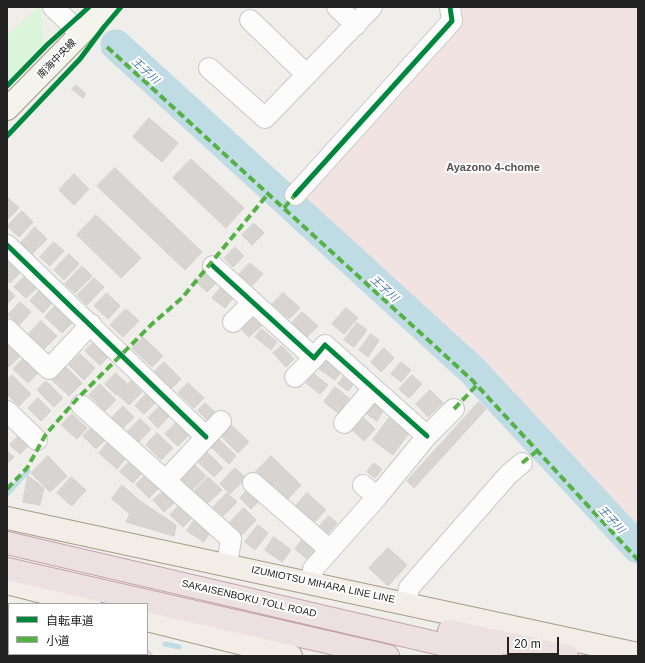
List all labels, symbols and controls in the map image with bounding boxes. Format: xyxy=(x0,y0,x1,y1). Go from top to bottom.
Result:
street label: 南海中央線 xyxy=(35,37,79,81)
water label: 王子川 xyxy=(128,55,162,87)
district label: Ayazono 4-chome xyxy=(446,161,540,175)
water label: 王子川 xyxy=(367,273,401,305)
water label: 王子川 xyxy=(595,503,627,537)
street label: IZUMIOTSU MIHARA LINE LINE xyxy=(250,564,396,606)
street label: SAKAISENBOKU TOLL ROAD xyxy=(181,578,317,620)
legend xyxy=(8,603,148,655)
text: 自転車道 xyxy=(46,614,94,628)
scale bar xyxy=(509,629,561,655)
text: 小道 xyxy=(46,634,70,648)
text: 20 m xyxy=(514,637,541,651)

